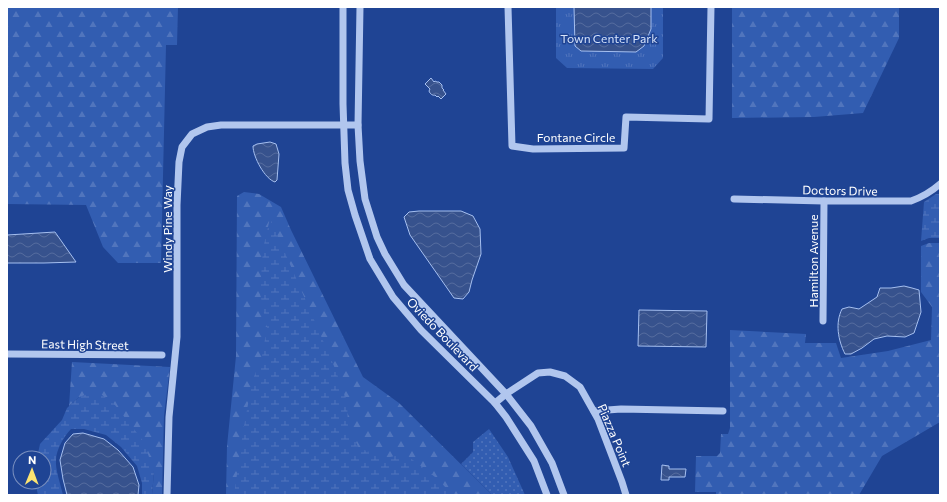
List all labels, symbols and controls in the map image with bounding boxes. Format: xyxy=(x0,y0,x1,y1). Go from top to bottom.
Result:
park label: Town Center Park xyxy=(560,31,658,45)
street label: Fontane Circle xyxy=(537,130,615,144)
street label: Doctors Drive xyxy=(802,182,878,198)
street label: Windy Pine Way xyxy=(160,185,174,273)
street label: Hamilton Avenue xyxy=(806,214,820,308)
street label: Oviedo Boulevard xyxy=(404,294,482,374)
street label: East High Street xyxy=(41,336,129,352)
street label: Piazza Point xyxy=(596,402,635,469)
north arrow xyxy=(12,450,52,490)
text: N xyxy=(28,453,36,466)

